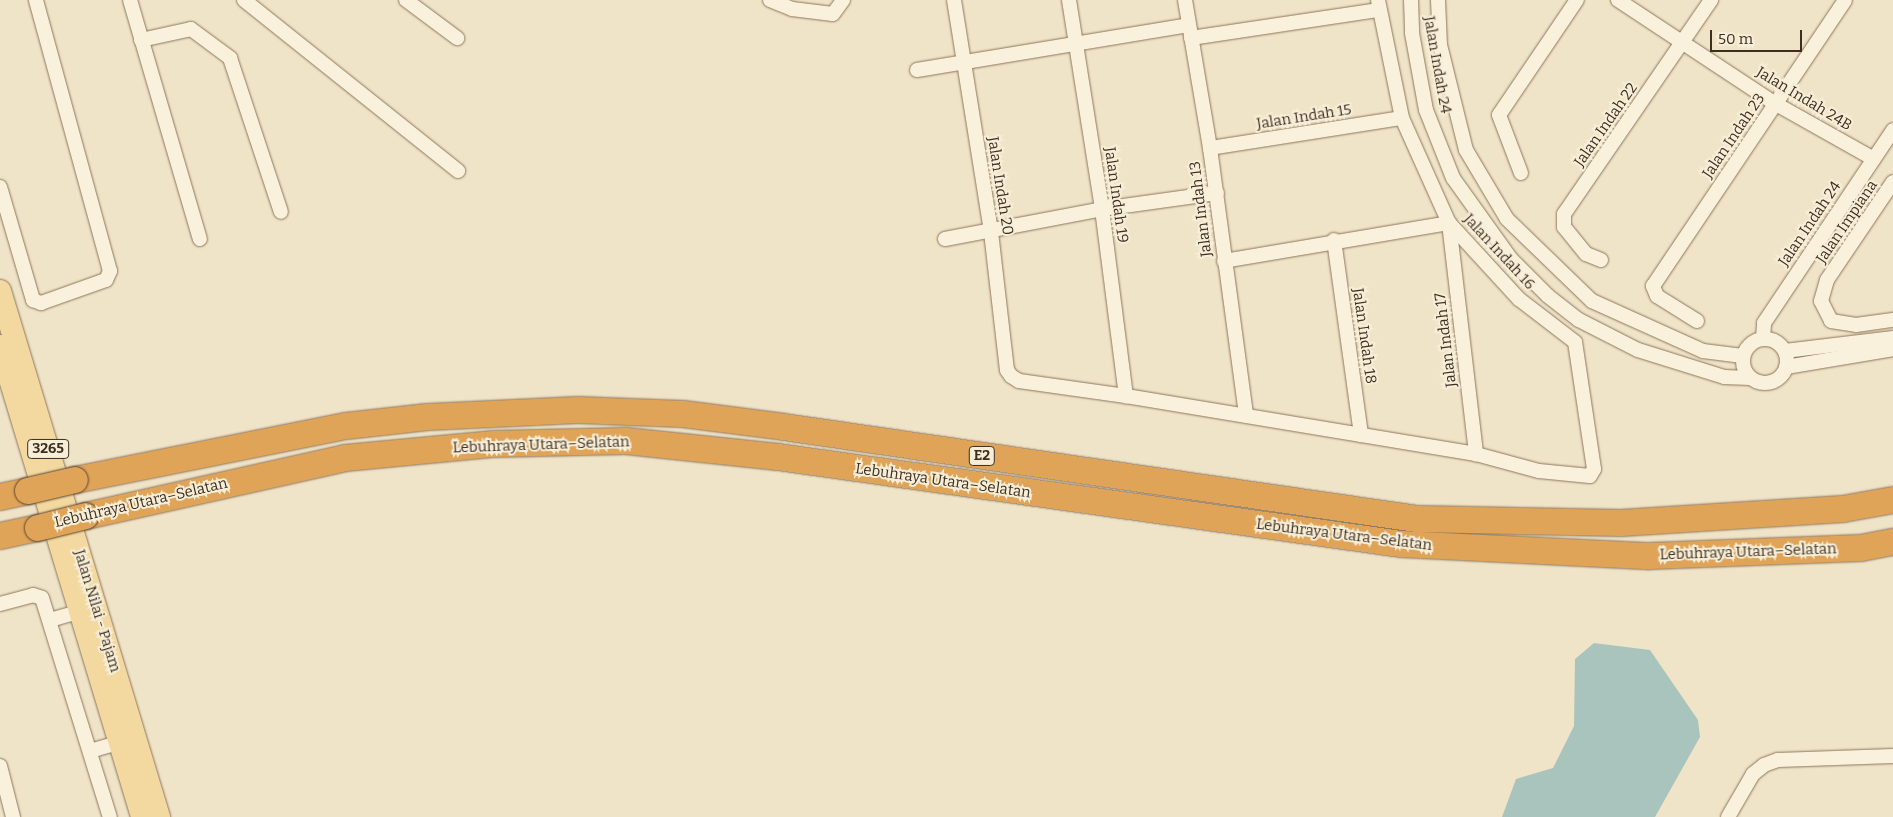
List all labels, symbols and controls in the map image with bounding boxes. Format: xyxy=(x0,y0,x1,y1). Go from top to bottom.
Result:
street label: Jalan Indah 24 xyxy=(1420,15,1454,115)
scale bar xyxy=(1713,20,1806,52)
text: 50 m xyxy=(1718,30,1753,48)
street label: Jalan Indah 24B xyxy=(1753,63,1855,135)
street label: Jalan Indah 22 xyxy=(1571,80,1641,170)
street label: Jalan Indah 23 xyxy=(1699,90,1769,182)
street label: Jalan Indah 15 xyxy=(1255,101,1353,133)
street label: Jalan Indah 20 xyxy=(983,135,1017,237)
street label: Jalan Indah 19 xyxy=(1100,146,1132,244)
street label: Jalan Indah 13 xyxy=(1186,160,1216,258)
street label: Jalan Impiana xyxy=(1813,177,1881,267)
street label: Jalan Indah 24 xyxy=(1775,178,1845,270)
street label: Jalan Indah 16 xyxy=(1459,211,1539,293)
street label: Jalan Indah 18 xyxy=(1348,287,1380,385)
street label: Jalan Indah 17 xyxy=(1431,292,1461,388)
street label: Lebuhraya Utara–Selatan xyxy=(452,433,630,457)
road number: 3265 xyxy=(27,438,69,460)
road number: E2 xyxy=(968,444,996,468)
street label: Lebuhraya Utara–Selatan xyxy=(854,460,1032,502)
street label: Lebuhraya Utara–Selatan xyxy=(53,474,229,532)
street label: Lebuhraya Utara–Selatan xyxy=(1255,515,1433,555)
street label: Lebuhraya Utara–Selatan xyxy=(1659,540,1837,564)
street label: Jalan Nilai - Pajam xyxy=(70,548,124,674)

